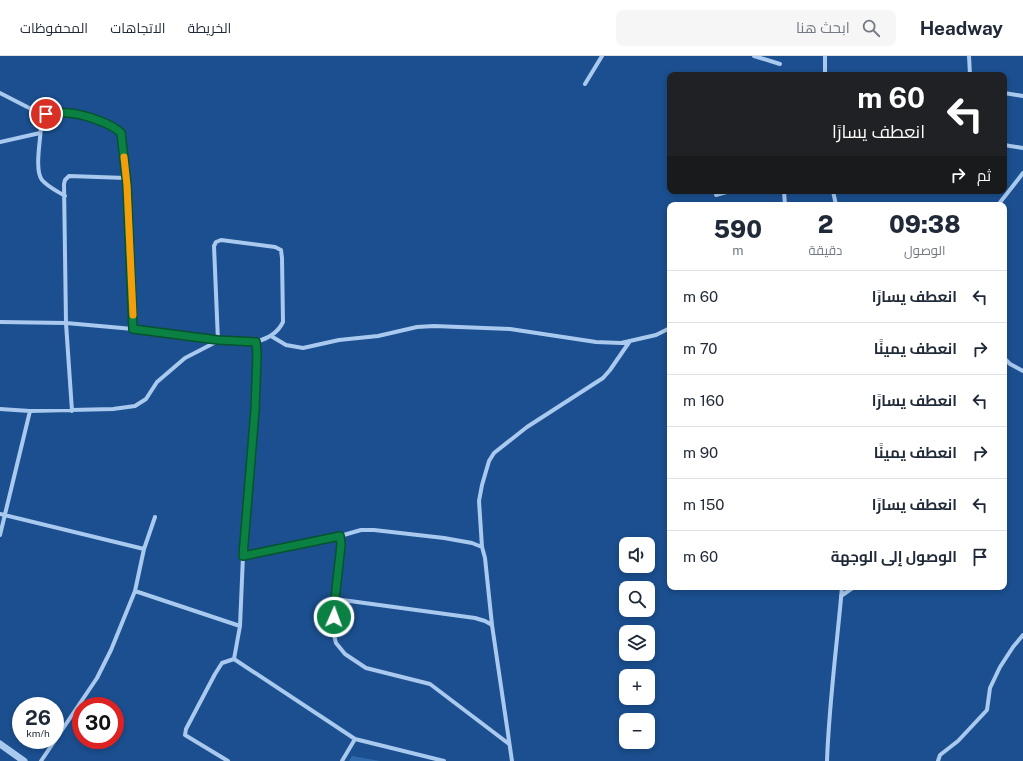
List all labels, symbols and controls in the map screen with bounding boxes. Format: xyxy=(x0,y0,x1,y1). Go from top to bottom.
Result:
search box xyxy=(616,10,896,46)
icon: search xyxy=(860,17,882,39)
text: Headway xyxy=(920,17,1003,39)
text: ابحث هنا xyxy=(796,19,850,36)
text: المحفوظات xyxy=(20,20,88,36)
text: الاتجاهات xyxy=(110,20,166,36)
text: الخريطة xyxy=(188,20,231,36)
text: 60 m xyxy=(857,81,925,114)
icon: left xyxy=(939,88,991,140)
pin xyxy=(29,97,63,131)
icon: arrive xyxy=(35,103,57,125)
text: انعطف يسارًا xyxy=(832,121,925,142)
icon: right xyxy=(947,164,969,186)
text: ثم xyxy=(977,167,991,184)
text: 2 xyxy=(818,210,833,238)
text: 09:38 xyxy=(889,210,961,238)
text: 590 xyxy=(714,215,762,243)
text: m xyxy=(732,243,743,258)
text: دقيقة xyxy=(809,243,842,258)
text: الوصول xyxy=(904,243,945,258)
icon: left xyxy=(969,286,991,308)
text: 60 m xyxy=(683,288,718,305)
text: انعطف يسارًا xyxy=(872,288,957,305)
icon: right xyxy=(969,338,991,360)
text: 70 m xyxy=(683,340,718,357)
text: انعطف يمينًا xyxy=(874,340,957,357)
icon: left xyxy=(969,390,991,412)
text: 160 m xyxy=(683,392,724,409)
text: انعطف يسارًا xyxy=(872,392,957,409)
icon: right xyxy=(969,442,991,464)
text: 90 m xyxy=(683,444,718,461)
text: انعطف يمينًا xyxy=(874,444,957,461)
icon: left xyxy=(969,494,991,516)
text: 150 m xyxy=(683,496,725,513)
text: انعطف يسارًا xyxy=(872,496,957,513)
map controls xyxy=(619,537,655,749)
button: sound xyxy=(619,537,655,573)
icon: arrive xyxy=(969,546,991,568)
text: 60 m xyxy=(683,548,718,565)
text: الوصول إلى الوجهة xyxy=(831,548,957,565)
button: search xyxy=(619,581,655,617)
position arrow xyxy=(313,596,355,638)
button: layers xyxy=(619,625,655,661)
button: + xyxy=(619,669,655,705)
speed limit sign: 30 xyxy=(72,697,124,749)
text: 26 xyxy=(25,706,51,730)
button: − xyxy=(619,713,655,749)
text: km/h xyxy=(26,727,50,739)

